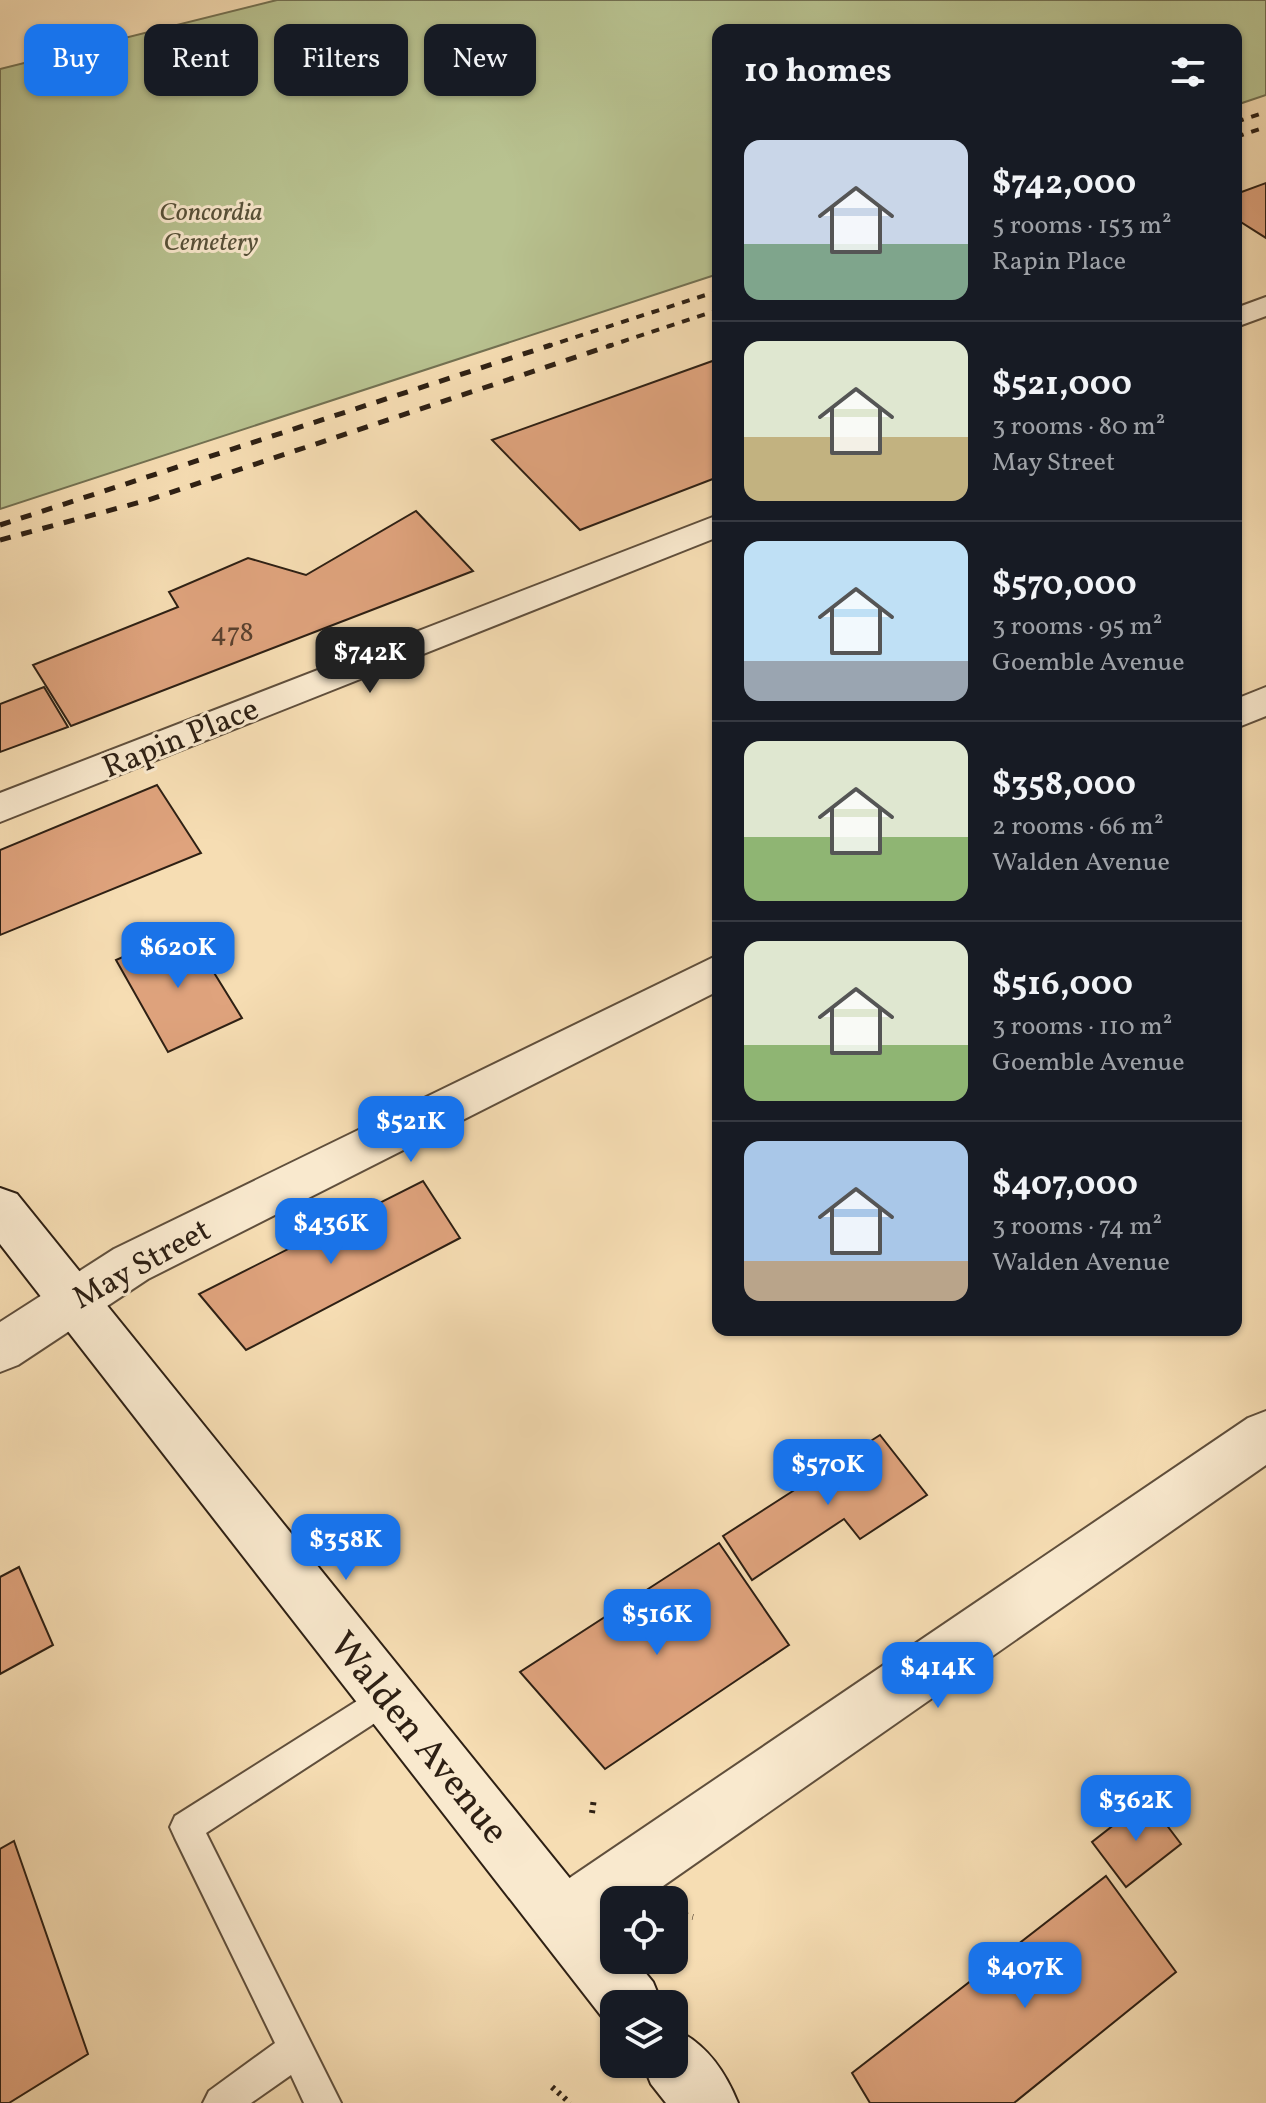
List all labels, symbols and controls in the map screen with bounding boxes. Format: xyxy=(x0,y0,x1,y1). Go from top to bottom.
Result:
chip: Buy xyxy=(24,24,128,96)
chip: Rent xyxy=(144,24,258,96)
chip: Filters xyxy=(274,24,408,96)
chip: New xyxy=(424,24,536,96)
text: 10 homes xyxy=(744,49,892,96)
icon: filters xyxy=(1166,50,1210,94)
text: $742,000 xyxy=(992,161,1136,208)
icon: home xyxy=(808,172,904,268)
park label: Concordia Cemetery xyxy=(159,195,263,261)
text: 5 rooms · 153 m² xyxy=(992,208,1172,244)
text: Rapin Place xyxy=(992,244,1126,280)
text: $521,000 xyxy=(992,362,1132,409)
icon: home xyxy=(808,373,904,469)
text: 3 rooms · 80 m² xyxy=(992,409,1165,445)
text: May Street xyxy=(992,445,1115,481)
text: $570,000 xyxy=(992,562,1137,609)
icon: home xyxy=(808,573,904,669)
text: 3 rooms · 95 m² xyxy=(992,609,1162,645)
house number: 478 xyxy=(210,614,254,653)
pin: $742K xyxy=(314,627,426,695)
text: $742K xyxy=(334,635,406,671)
text: Goemble Avenue xyxy=(992,645,1184,681)
street label: Rapin Place xyxy=(96,689,266,791)
text: $358,000 xyxy=(992,762,1136,809)
icon: home xyxy=(808,773,904,869)
text: 2 rooms · 66 m² xyxy=(992,809,1164,845)
text: Walden Avenue xyxy=(992,845,1170,881)
pin: $620K xyxy=(122,922,234,990)
text: $620K xyxy=(139,930,217,966)
text: $516,000 xyxy=(992,962,1133,1009)
icon: home xyxy=(808,973,904,1069)
text: 3 rooms · 110 m² xyxy=(992,1009,1172,1045)
text: Goemble Avenue xyxy=(992,1045,1184,1081)
pin: $521K xyxy=(355,1096,467,1164)
text: $521K xyxy=(376,1104,446,1140)
text: $407,000 xyxy=(992,1162,1138,1209)
icon: home xyxy=(808,1173,904,1269)
pin: $436K xyxy=(275,1198,387,1266)
text: $436K xyxy=(293,1206,369,1242)
text: 3 rooms · 74 m² xyxy=(992,1209,1162,1245)
street label: May Street xyxy=(66,1210,219,1322)
text: Walden Avenue xyxy=(992,1245,1170,1281)
pin: $570K xyxy=(772,1439,884,1507)
text: $570K xyxy=(791,1447,865,1483)
pin: $358K xyxy=(290,1514,402,1582)
text: $358K xyxy=(309,1522,383,1558)
pin: $516K xyxy=(601,1589,713,1657)
text: $516K xyxy=(622,1597,692,1633)
street label: Walden Avenue xyxy=(315,1622,520,1857)
pin: $414K xyxy=(882,1642,994,1710)
text: $414K xyxy=(900,1650,976,1686)
pin: $362K xyxy=(1080,1775,1192,1843)
text: $362K xyxy=(1099,1783,1173,1819)
map controls xyxy=(600,1886,688,2078)
button: locate xyxy=(600,1886,688,1974)
pin: $407K xyxy=(969,1942,1081,2010)
text: $407K xyxy=(986,1950,1064,1986)
button: layers xyxy=(600,1990,688,2078)

